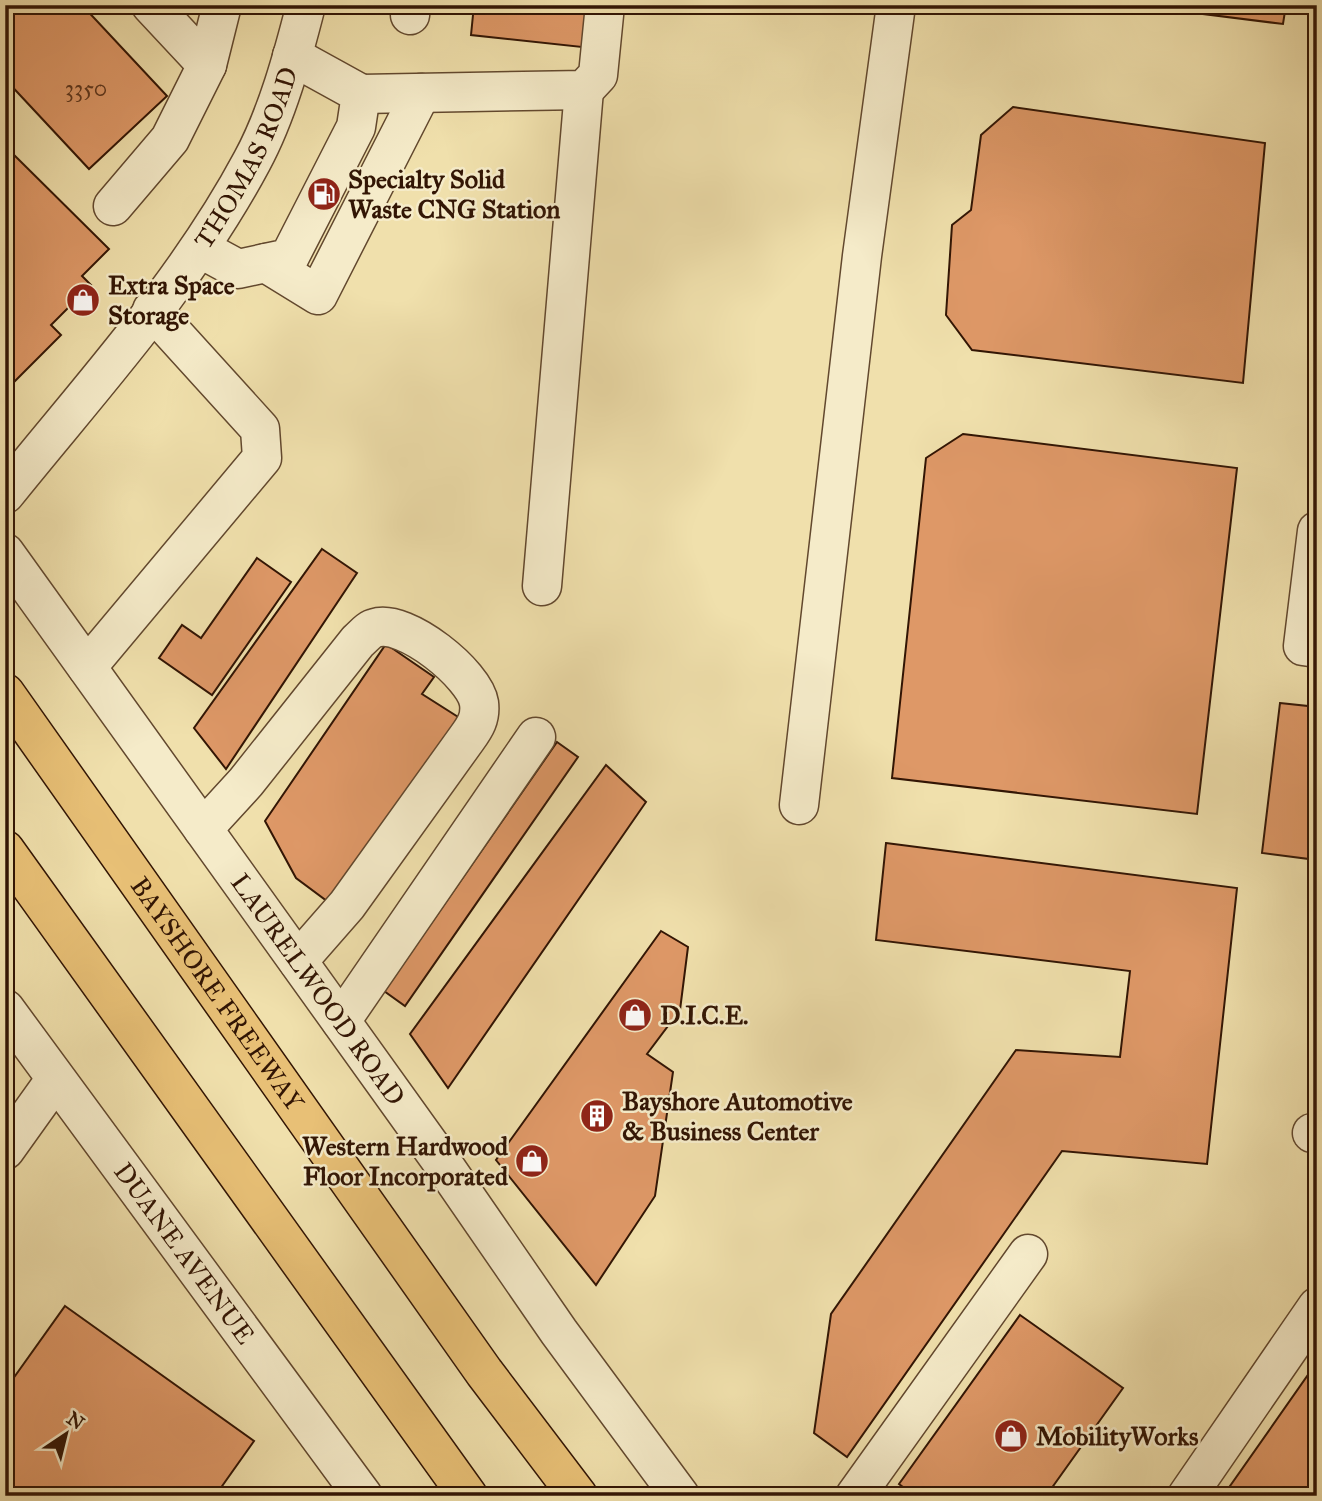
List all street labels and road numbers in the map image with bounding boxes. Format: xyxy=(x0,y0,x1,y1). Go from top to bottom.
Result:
street label: THOMAS ROAD xyxy=(187,63,304,255)
street label: LAURELWOOD ROAD xyxy=(224,867,412,1111)
street label: BAYSHORE FREEWAY xyxy=(124,871,311,1118)
street label: DUANE AVENUE xyxy=(107,1156,262,1350)

